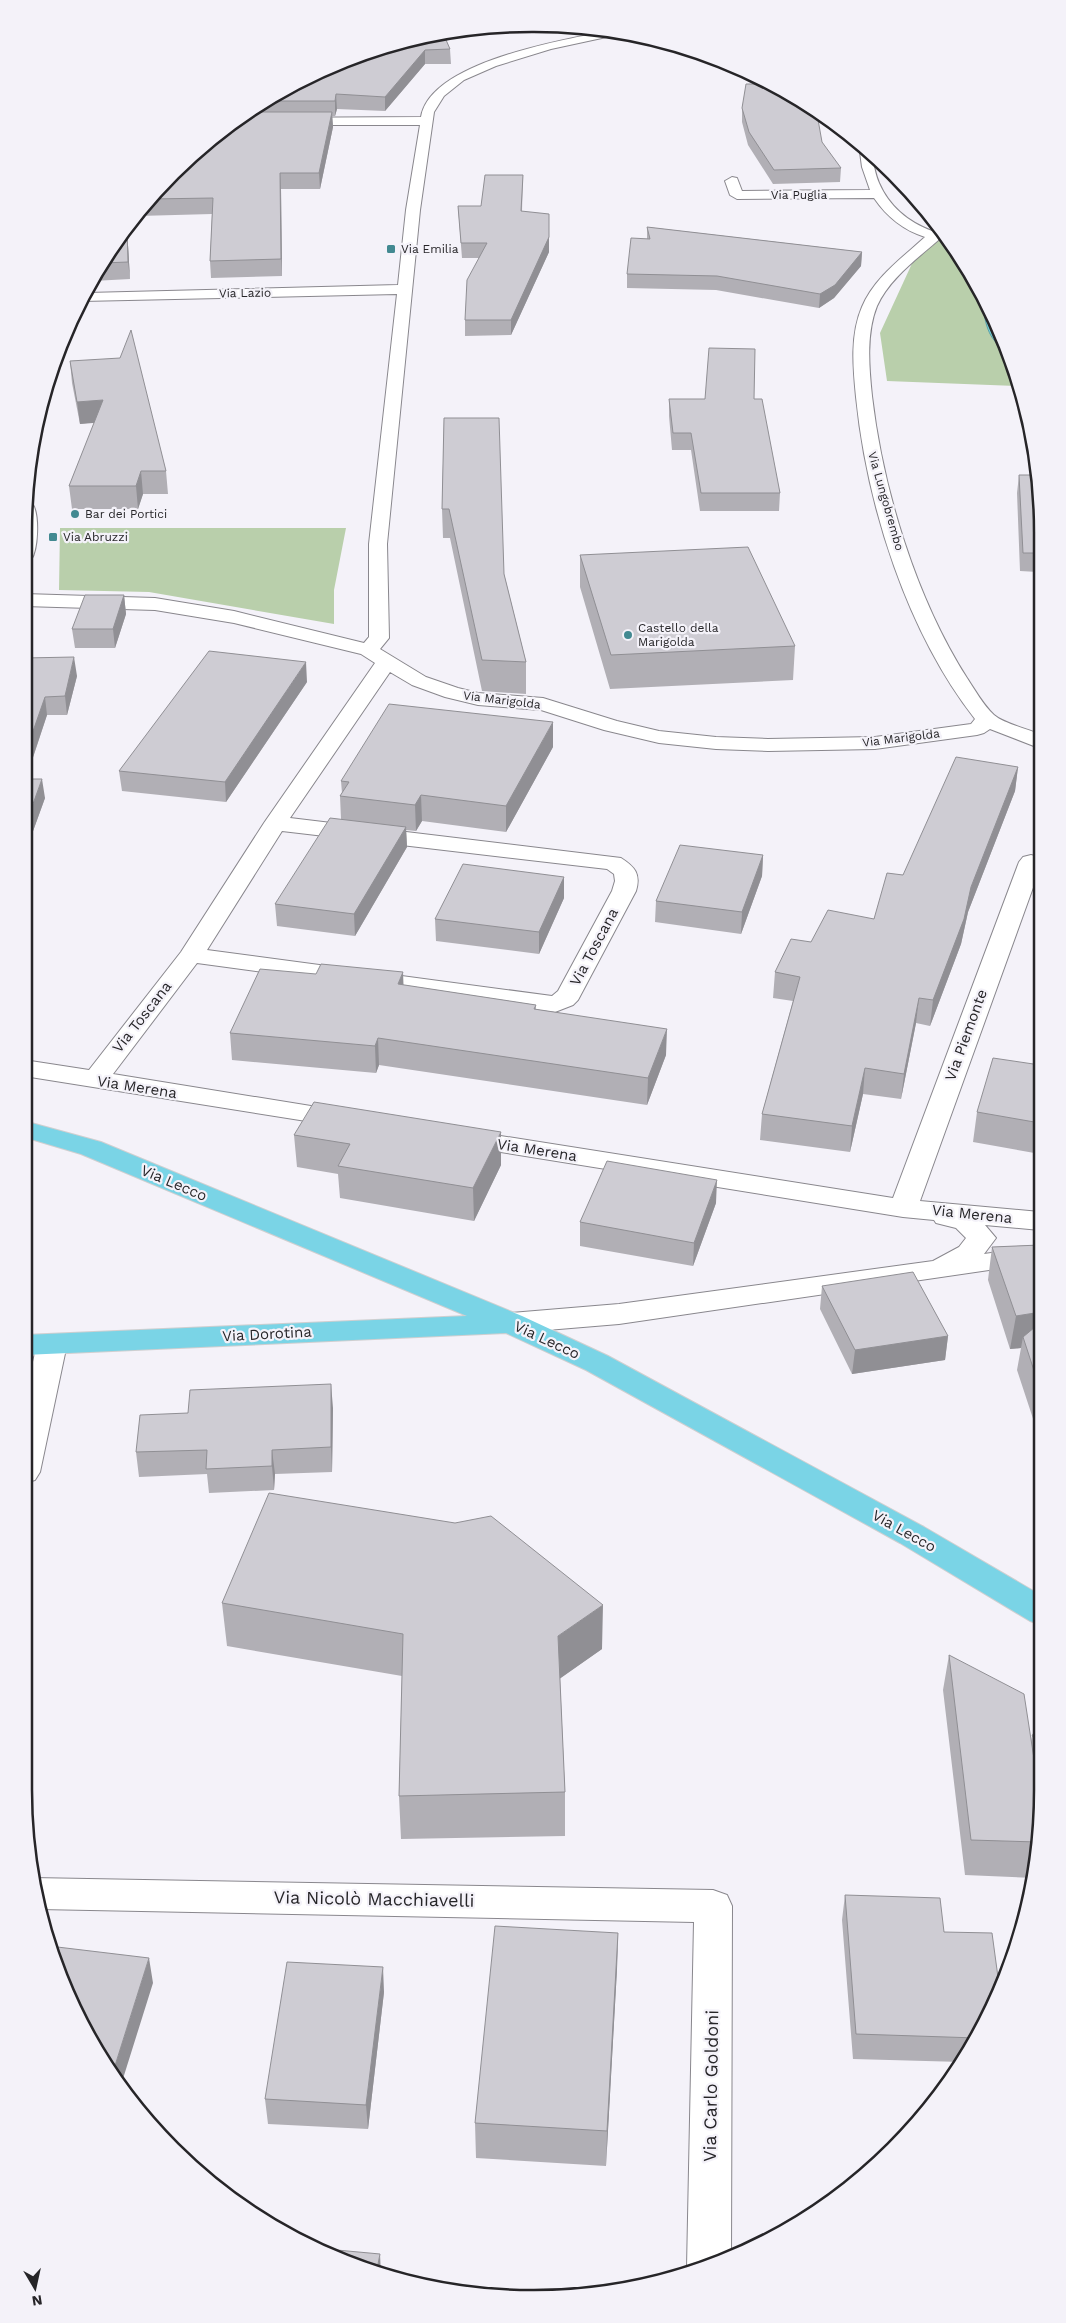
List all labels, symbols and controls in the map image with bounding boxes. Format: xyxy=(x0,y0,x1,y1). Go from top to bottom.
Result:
street label: Via Puglia xyxy=(771,188,827,202)
place label: Via Emilia xyxy=(401,242,459,256)
marker: Via Emilia xyxy=(385,243,397,255)
street label: Via Lazio xyxy=(219,286,271,300)
street label: Via Lungobrembo xyxy=(865,450,907,552)
place label: Bar dei Portici xyxy=(85,507,167,521)
marker: Bar dei Portici xyxy=(69,508,81,520)
place label: Via Abruzzi xyxy=(63,530,128,544)
marker: Via Abruzzi xyxy=(47,531,59,543)
place label: Castello della Marigolda xyxy=(638,621,719,649)
marker: Castello della Marigolda xyxy=(622,629,634,641)
street label: Via Marigolda xyxy=(462,688,542,712)
street label: Via Marigolda xyxy=(861,726,941,750)
street label: Via Toscana xyxy=(566,905,622,989)
street label: Via Toscana xyxy=(109,977,176,1056)
street label: Via Piemonte xyxy=(941,987,991,1083)
street label: Via Merena xyxy=(96,1072,179,1102)
street label: Via Merena xyxy=(496,1135,579,1165)
street label: Via Lecco xyxy=(138,1161,210,1205)
street label: Via Merena xyxy=(931,1201,1014,1227)
street label: Via Lecco xyxy=(511,1317,583,1363)
street label: Via Dorotina xyxy=(222,1323,313,1345)
street label: Via Lecco xyxy=(869,1506,939,1556)
street label: Via Nicolò Macchiavelli xyxy=(274,1886,475,1911)
street label: Via Carlo Goldoni xyxy=(699,2010,722,2162)
north arrow xyxy=(10,2263,60,2313)
text: N xyxy=(31,2292,43,2310)

